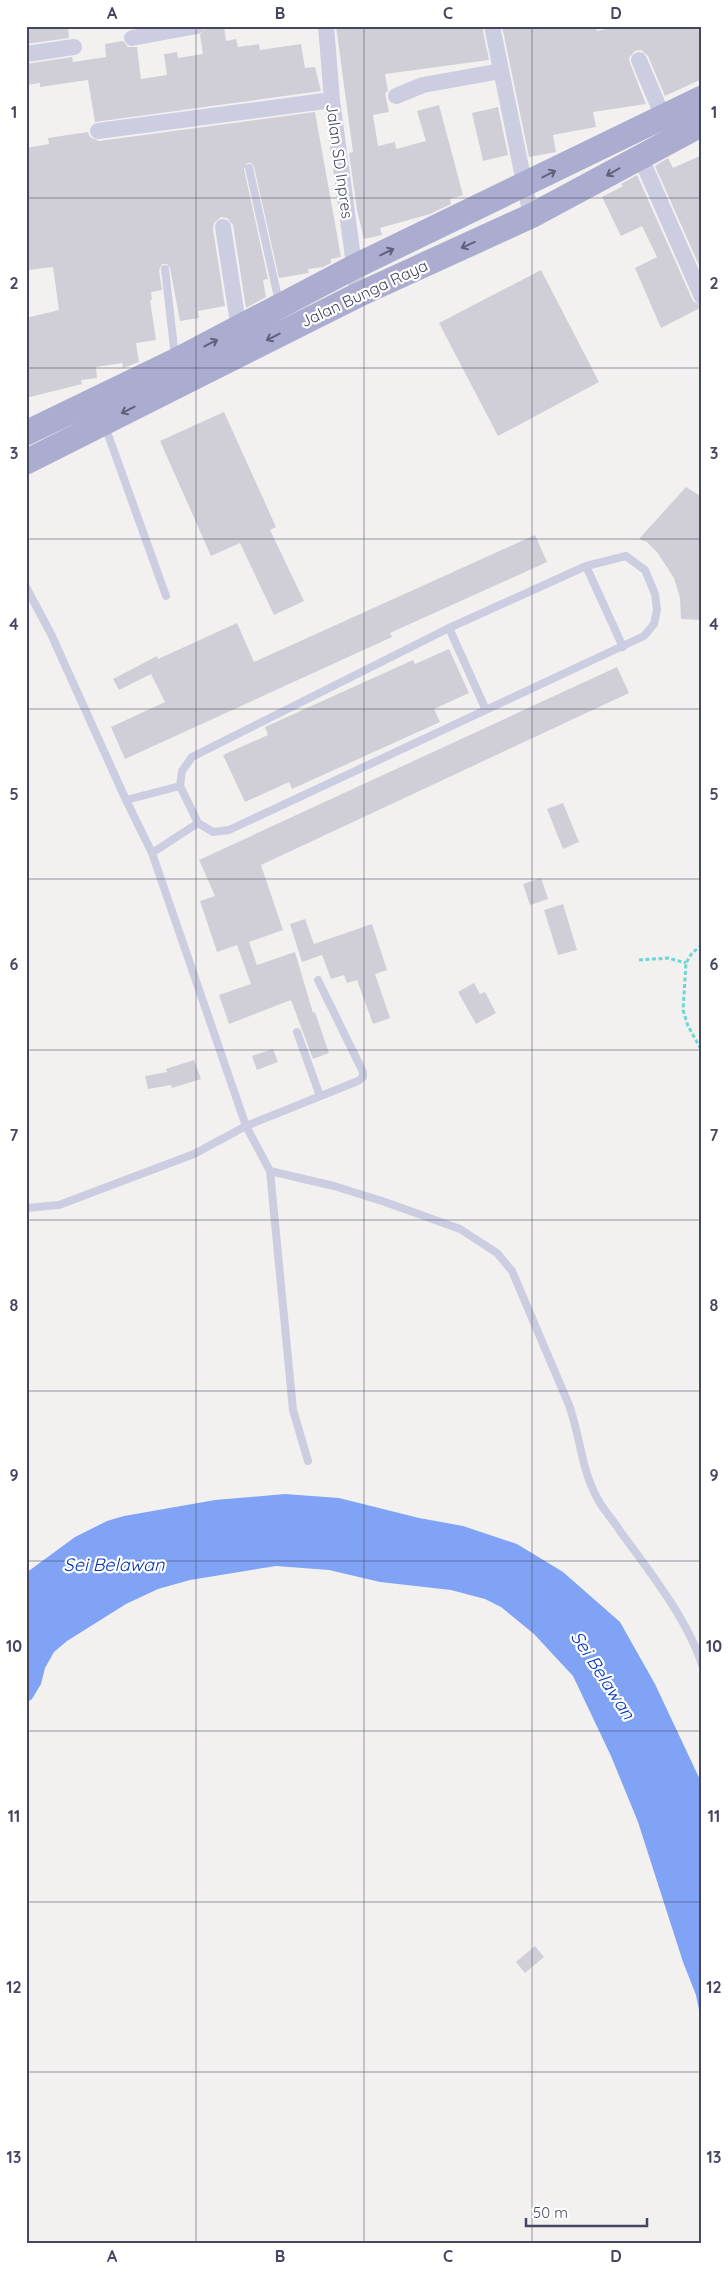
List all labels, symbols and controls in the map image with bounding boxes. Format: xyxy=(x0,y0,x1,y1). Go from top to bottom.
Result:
text: A xyxy=(107,3,118,23)
text: B xyxy=(275,3,285,23)
text: C xyxy=(443,3,453,23)
text: D xyxy=(610,3,622,23)
text: 1 xyxy=(11,102,17,122)
street label: Jalan SD Inpres xyxy=(322,102,358,220)
text: 1 xyxy=(711,102,717,122)
one-way arrow xyxy=(606,167,620,177)
one-way arrow xyxy=(541,168,556,178)
one-way arrow xyxy=(460,240,475,250)
one-way arrow xyxy=(379,246,394,256)
street label: Jalan Bunga Raya xyxy=(297,255,431,331)
text: 2 xyxy=(9,273,19,293)
text: 2 xyxy=(709,273,719,293)
one-way arrow xyxy=(266,332,281,342)
one-way arrow xyxy=(204,338,219,348)
one-way arrow xyxy=(121,406,136,415)
text: 3 xyxy=(10,443,18,463)
text: 3 xyxy=(710,443,718,463)
text: 4 xyxy=(9,614,19,634)
text: 4 xyxy=(709,614,719,634)
text: 5 xyxy=(9,784,19,804)
text: 5 xyxy=(709,784,719,804)
text: 6 xyxy=(10,954,19,974)
text: 6 xyxy=(710,954,719,974)
text: 7 xyxy=(10,1125,19,1145)
text: 7 xyxy=(710,1125,719,1145)
text: 8 xyxy=(10,1295,19,1315)
text: 8 xyxy=(710,1295,719,1315)
text: 9 xyxy=(9,1465,19,1485)
text: 9 xyxy=(709,1465,719,1485)
water label: Sei Belawan xyxy=(64,1553,165,1576)
water label: Sei Belawan xyxy=(566,1626,640,1724)
text: 10 xyxy=(6,1636,22,1656)
text: 10 xyxy=(706,1636,722,1656)
text: 11 xyxy=(8,1806,20,1826)
text: 11 xyxy=(708,1806,720,1826)
text: 12 xyxy=(6,1977,22,1997)
text: 12 xyxy=(706,1977,722,1997)
text: 13 xyxy=(7,2147,21,2167)
text: 13 xyxy=(707,2147,721,2167)
scale bar xyxy=(526,2195,647,2227)
text: 50 m xyxy=(533,2203,568,2222)
text: A xyxy=(107,2246,118,2266)
text: B xyxy=(275,2246,285,2266)
text: C xyxy=(443,2246,453,2266)
text: D xyxy=(610,2246,622,2266)

